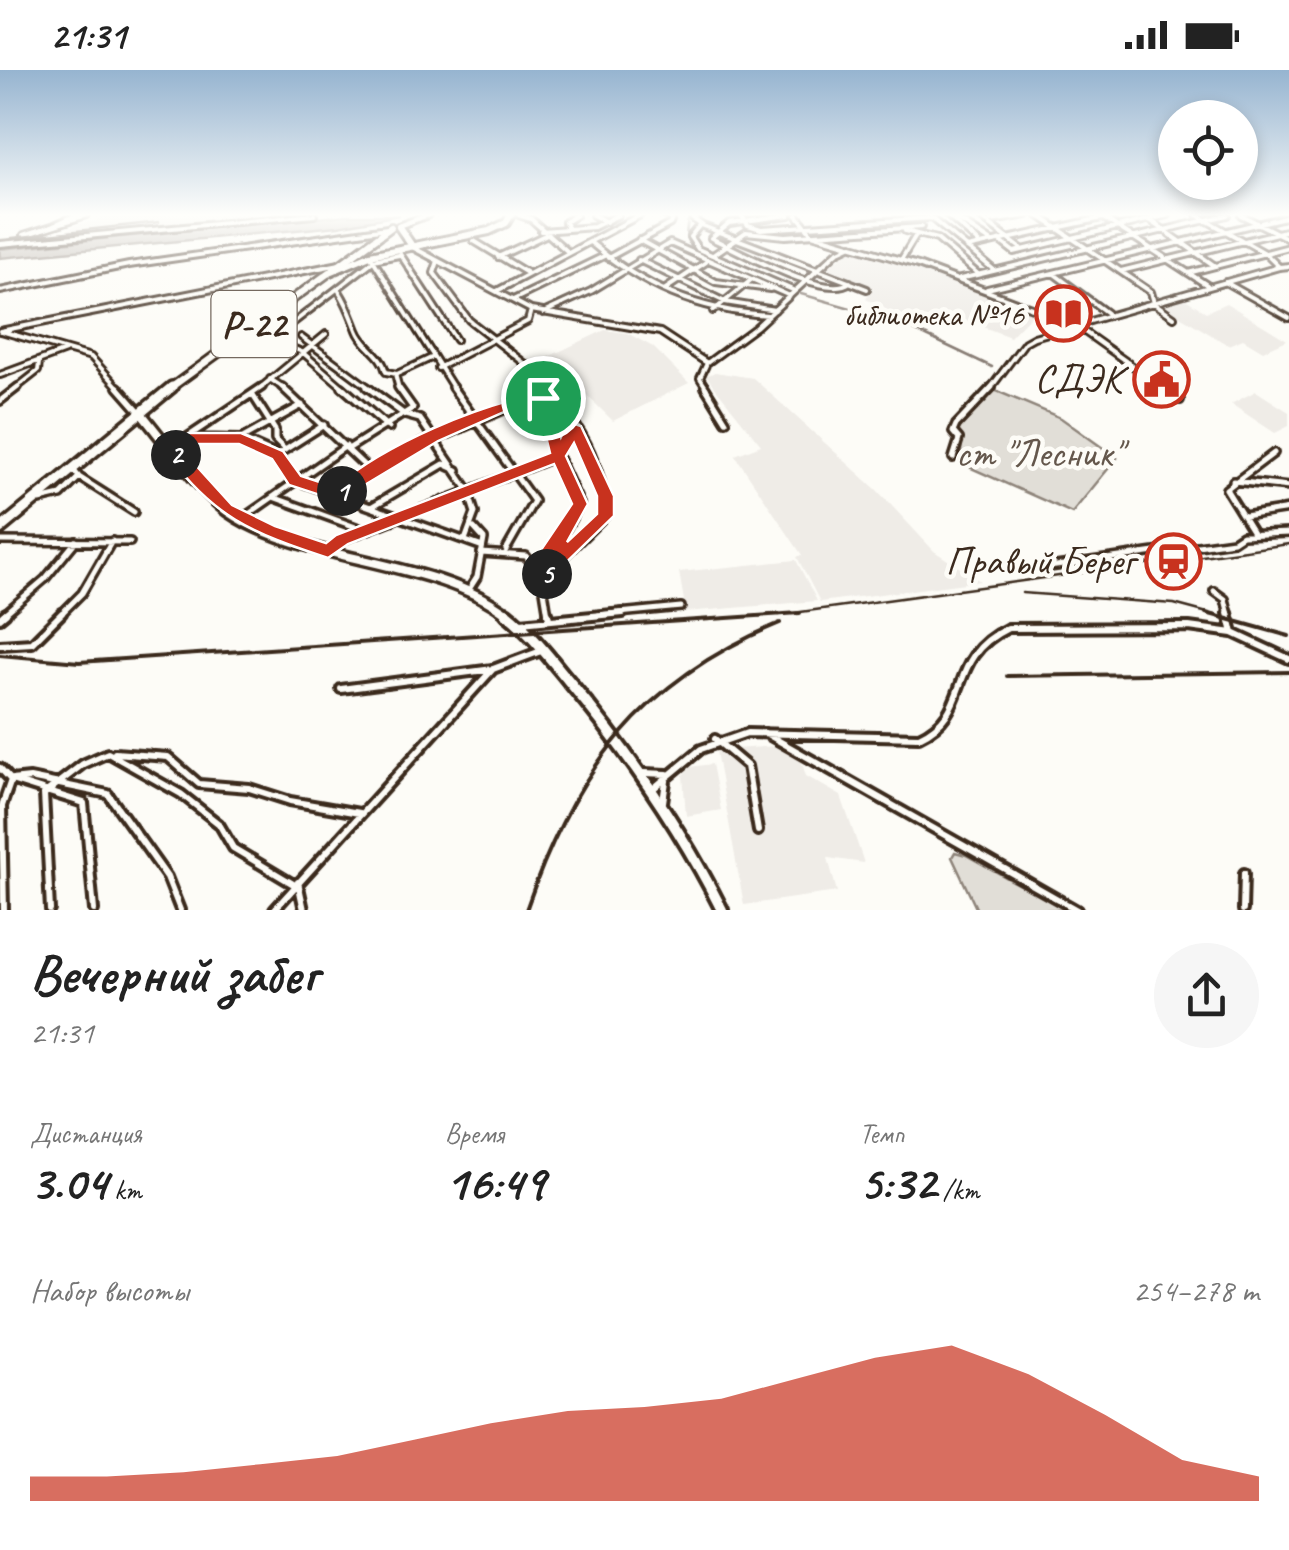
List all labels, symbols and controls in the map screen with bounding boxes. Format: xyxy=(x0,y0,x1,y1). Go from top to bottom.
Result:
text: 21:31 xyxy=(50,12,126,59)
map controls xyxy=(1158,100,1258,200)
button: locate xyxy=(1158,100,1258,200)
library icon: библиотека №16 xyxy=(1033,284,1093,344)
road number: Р-22 xyxy=(212,291,296,357)
place label: библиотека №16 xyxy=(844,294,1026,335)
public building icon: СДЭК xyxy=(1131,349,1191,409)
place label: СДЭК xyxy=(1034,354,1130,404)
pin xyxy=(501,356,586,441)
icon: arrive xyxy=(516,371,571,426)
park label: ст "Лесник" xyxy=(956,428,1130,478)
pin: 2 xyxy=(151,430,201,480)
text: 2 xyxy=(170,437,182,472)
pin: 1 xyxy=(317,466,367,516)
text: 1 xyxy=(336,473,348,508)
station icon: Правый Берег xyxy=(1143,531,1203,591)
place label: Правый Берег xyxy=(946,536,1140,586)
pin: 5 xyxy=(522,549,572,599)
text: 5 xyxy=(541,556,553,591)
text: Вечерний забег xyxy=(30,939,318,1009)
button: share xyxy=(1154,943,1259,1048)
text: 21:31 xyxy=(30,1012,94,1053)
text: Дистанция xyxy=(30,1116,142,1151)
text: Время xyxy=(445,1116,504,1151)
text: Темп xyxy=(859,1116,904,1151)
text: 3.04 xyxy=(30,1151,107,1214)
text: 16:49 xyxy=(445,1151,545,1214)
text: 5:32 xyxy=(859,1151,936,1214)
text: km xyxy=(107,1172,142,1207)
text: /km xyxy=(936,1172,979,1207)
text: Набор высоты xyxy=(30,1270,189,1311)
text: 254–278 m xyxy=(1133,1270,1259,1311)

